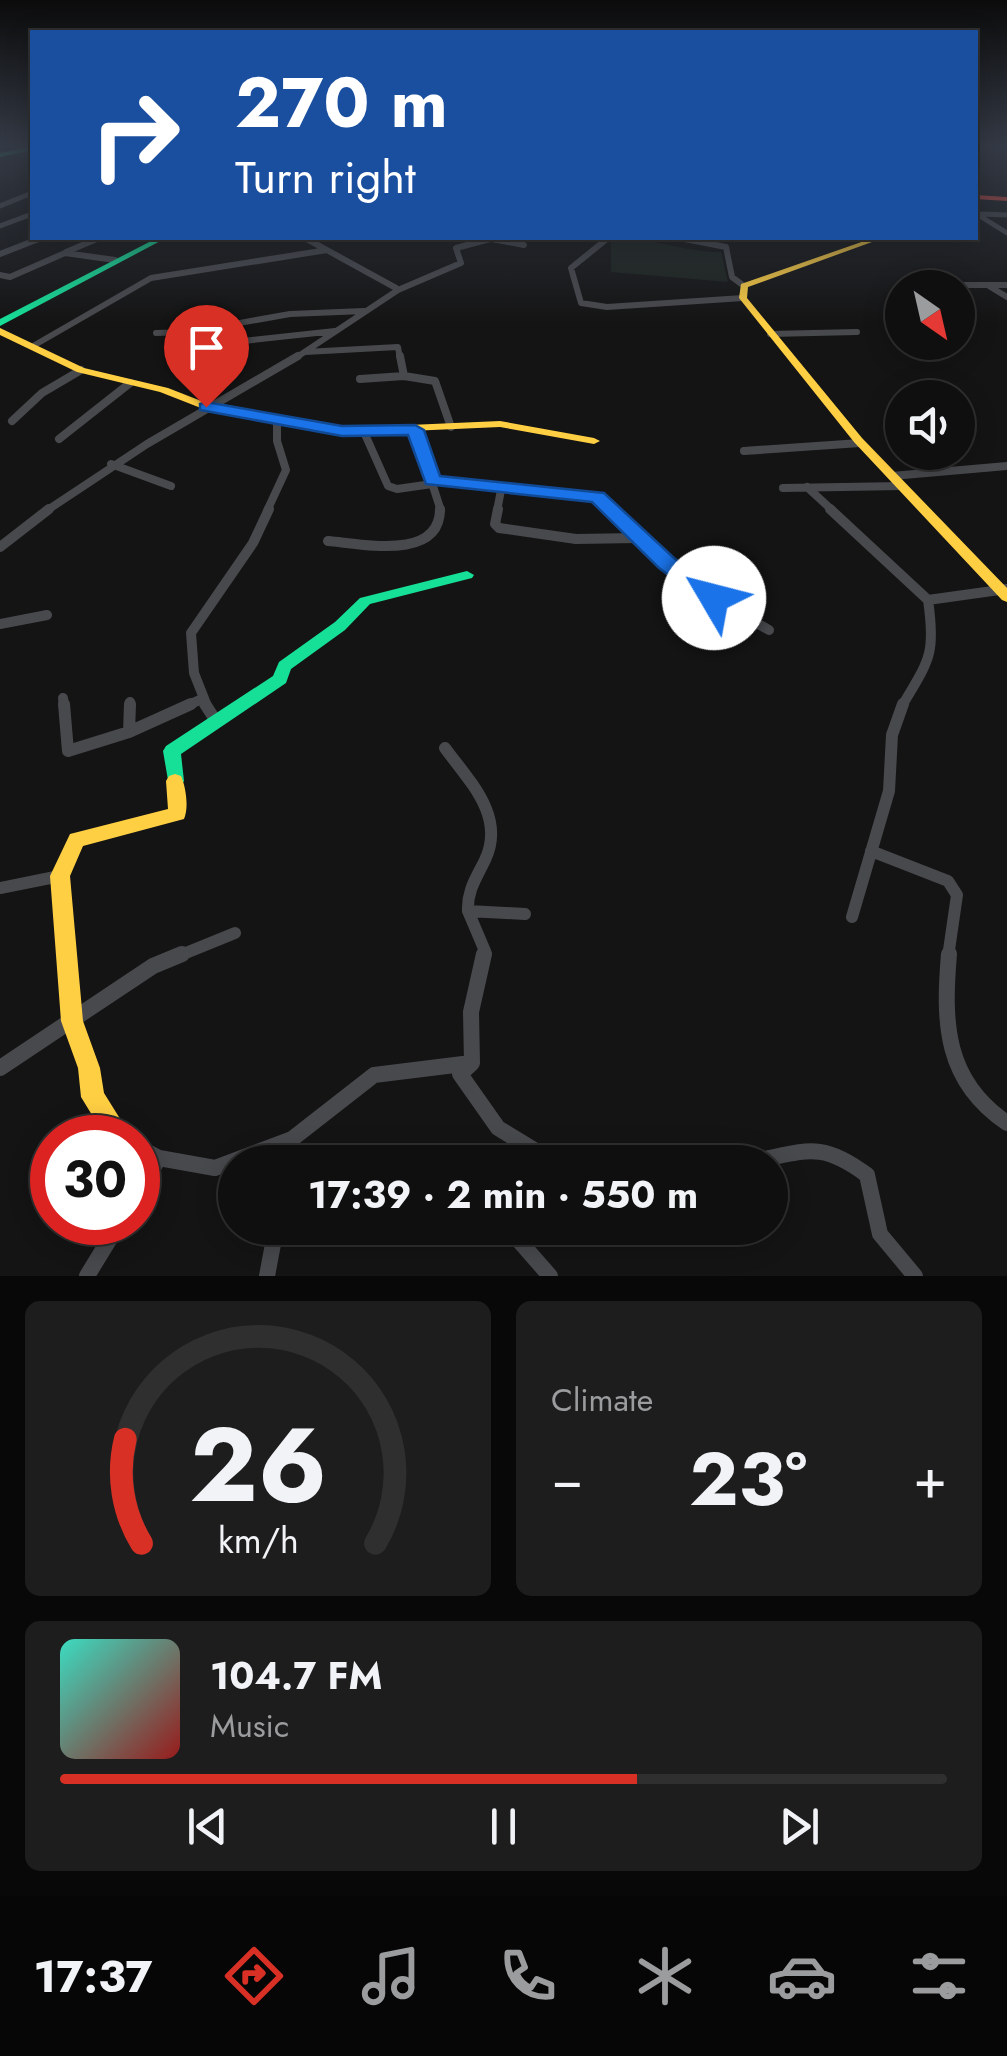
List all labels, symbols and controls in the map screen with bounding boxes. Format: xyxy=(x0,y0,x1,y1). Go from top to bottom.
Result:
text: 270 m xyxy=(235,52,448,153)
icon: right xyxy=(70,70,200,200)
text: Turn right xyxy=(235,145,416,210)
north arrow xyxy=(885,270,975,360)
map controls xyxy=(885,270,975,470)
pin xyxy=(164,305,249,408)
icon: arrive xyxy=(179,320,234,375)
button: sound xyxy=(885,380,975,470)
position arrow xyxy=(662,546,766,650)
speed limit sign: 30 xyxy=(30,1115,160,1245)
text: 17:39 · 2 min · 550 m xyxy=(308,1167,698,1222)
text: Climate xyxy=(551,1377,653,1423)
text: 26 xyxy=(189,1390,327,1540)
text: 23° xyxy=(689,1425,807,1533)
text: − xyxy=(551,1439,583,1519)
text: + xyxy=(913,1439,947,1519)
text: km/h xyxy=(218,1515,298,1566)
text: 104.7 FM xyxy=(210,1648,382,1703)
text: Music xyxy=(210,1703,289,1749)
icon: previous xyxy=(180,1799,235,1854)
icon: pause xyxy=(476,1799,531,1854)
icon: next xyxy=(772,1799,827,1854)
icon: directions xyxy=(219,1941,289,2011)
icon: music xyxy=(356,1941,426,2011)
icon: phone xyxy=(493,1941,563,2011)
icon: climate xyxy=(630,1941,700,2011)
icon: car xyxy=(767,1941,837,2011)
icon: filters xyxy=(904,1941,974,2011)
text: 17:37 xyxy=(33,1944,152,2009)

